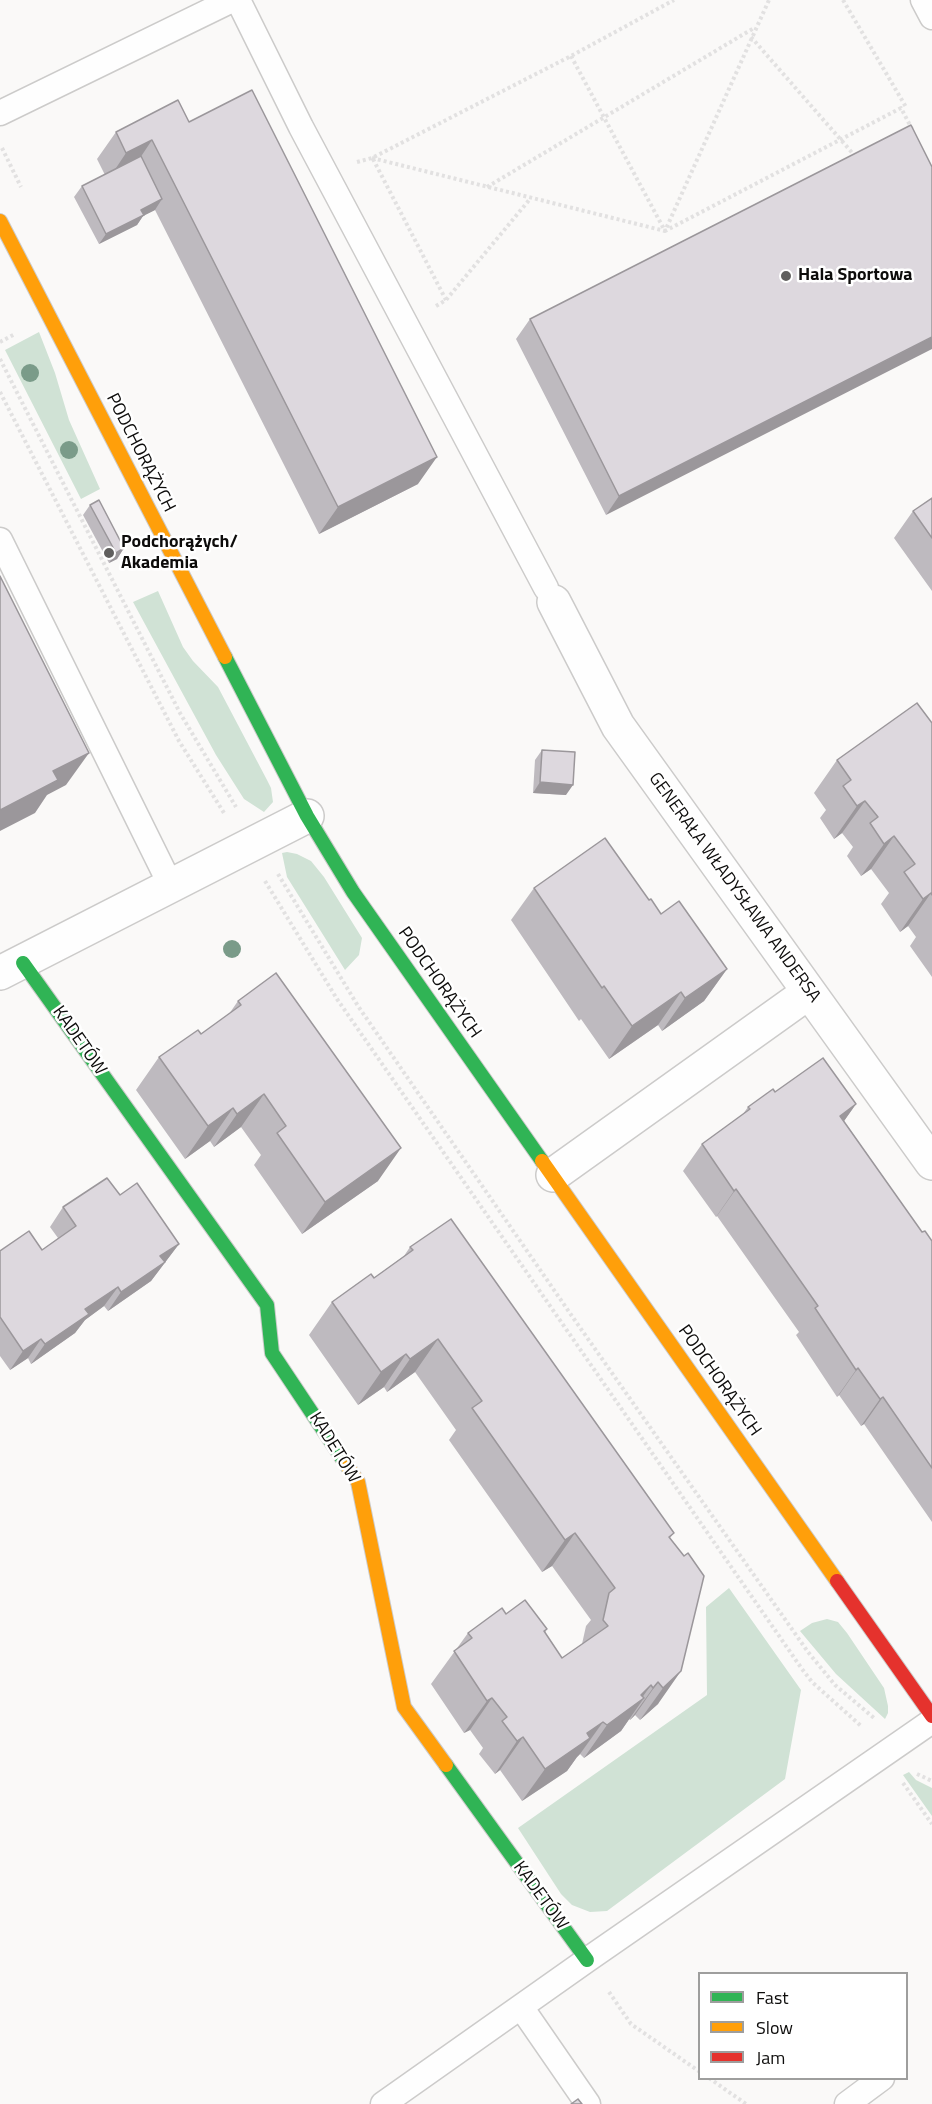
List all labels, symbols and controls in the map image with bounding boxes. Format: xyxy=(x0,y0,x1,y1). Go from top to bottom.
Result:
place label: Hala Sportowa xyxy=(798,265,912,287)
marker: Hala Sportowa xyxy=(779,269,793,283)
street label: PODCHORĄŻYCH xyxy=(101,390,179,516)
place label: Podchorążych/ Akademia xyxy=(121,532,238,574)
marker: Podchorążych/ Akademia xyxy=(102,546,116,560)
street label: GENERAŁA WŁADYSŁAWA ANDERSA xyxy=(643,769,825,1007)
street label: PODCHORĄŻYCH xyxy=(393,923,485,1043)
street label: KADETÓW xyxy=(47,1002,111,1080)
street label: PODCHORĄŻYCH xyxy=(673,1321,765,1441)
street label: KADETÓW xyxy=(304,1409,364,1487)
street label: KADETÓW xyxy=(508,1858,572,1934)
legend xyxy=(698,1972,908,2080)
text: Fast xyxy=(756,1984,789,2011)
text: Slow xyxy=(756,2014,793,2041)
text: Jam xyxy=(756,2044,785,2071)

